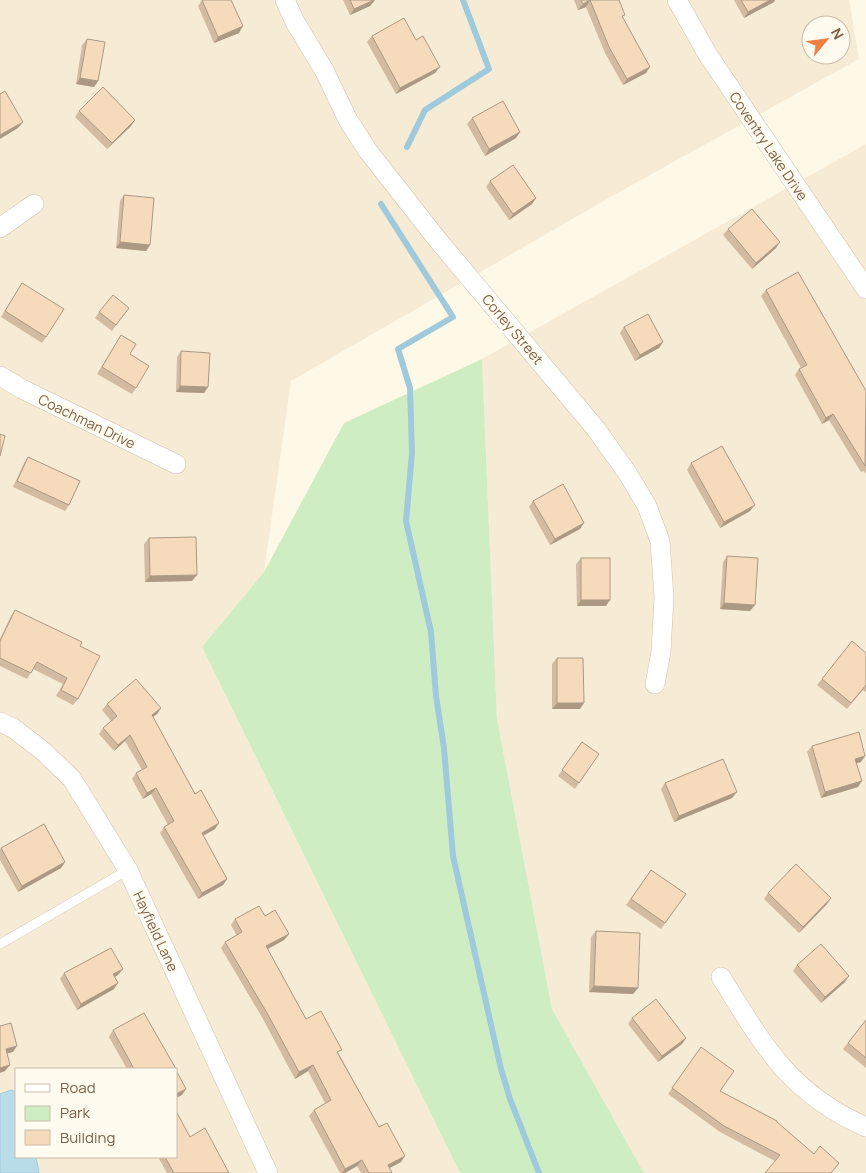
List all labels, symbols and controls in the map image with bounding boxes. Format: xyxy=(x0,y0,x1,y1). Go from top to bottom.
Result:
north arrow xyxy=(801,15,851,65)
text: N xyxy=(827,24,849,42)
street label: Coventry Lake Drive xyxy=(726,88,812,204)
street label: Corley Street xyxy=(478,290,548,368)
street label: Coachman Drive xyxy=(35,389,139,453)
street label: Hayfield Lane xyxy=(129,888,183,974)
legend xyxy=(15,1068,178,1158)
text: Road xyxy=(60,1077,96,1098)
text: Park xyxy=(60,1102,90,1123)
text: Building xyxy=(60,1127,115,1148)

